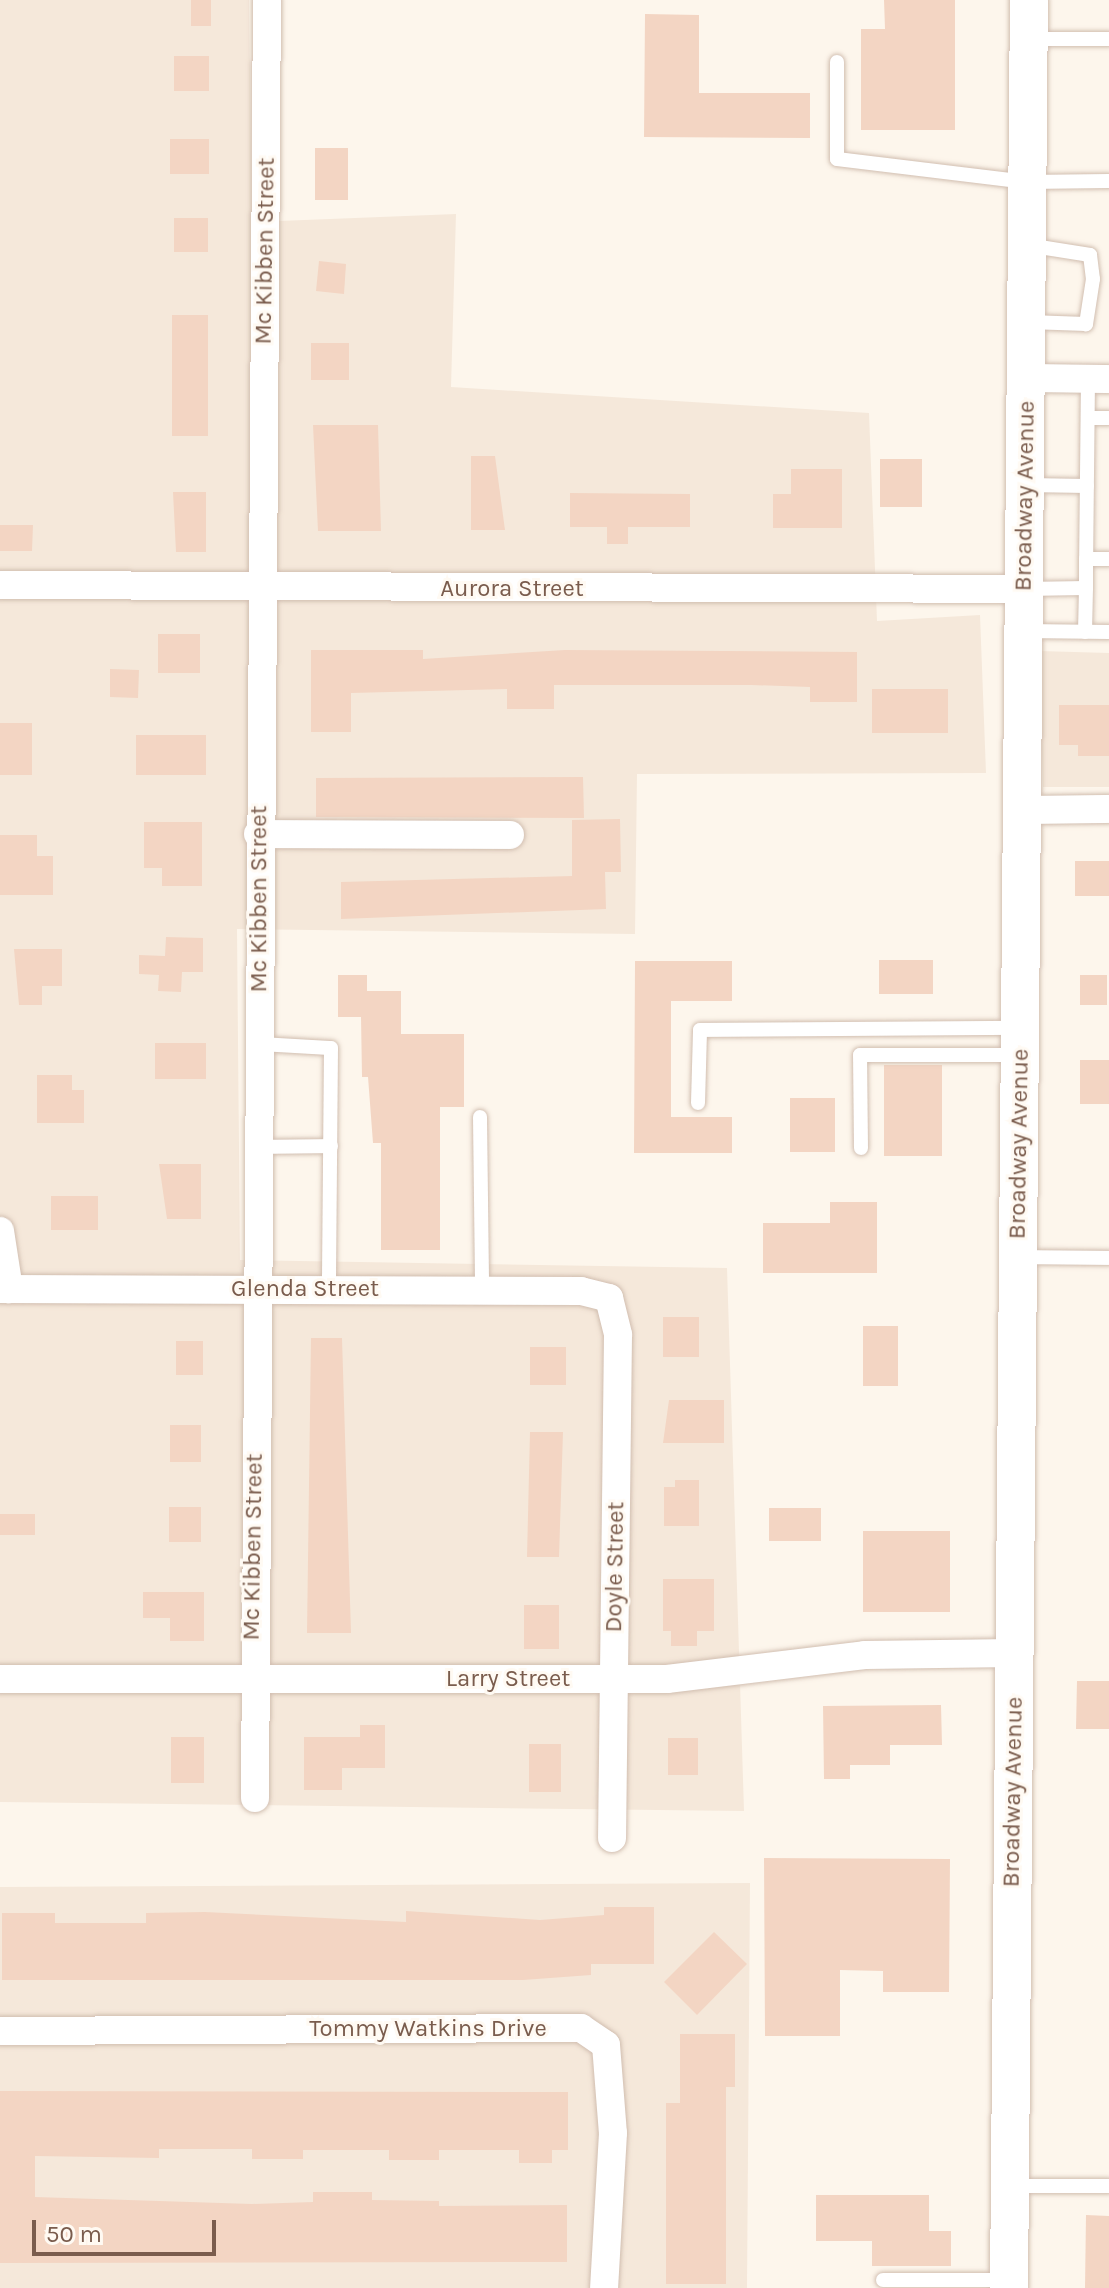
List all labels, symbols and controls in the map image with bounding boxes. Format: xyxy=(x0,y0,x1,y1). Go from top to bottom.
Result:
street label: Mc Kibben Street xyxy=(249,157,281,345)
street label: Broadway Avenue xyxy=(1009,400,1041,592)
street label: Aurora Street xyxy=(440,575,584,603)
street label: Mc Kibben Street xyxy=(245,806,273,992)
street label: Broadway Avenue xyxy=(1003,1048,1035,1240)
street label: Glenda Street xyxy=(231,1275,379,1303)
street label: Mc Kibben Street xyxy=(237,1453,269,1641)
street label: Doyle Street xyxy=(599,1501,631,1633)
street label: Larry Street xyxy=(446,1665,570,1693)
street label: Broadway Avenue xyxy=(997,1696,1029,1888)
street label: Tommy Watkins Drive xyxy=(309,2015,547,2043)
scale bar xyxy=(36,2204,220,2254)
text: 50 m xyxy=(46,2220,102,2248)

